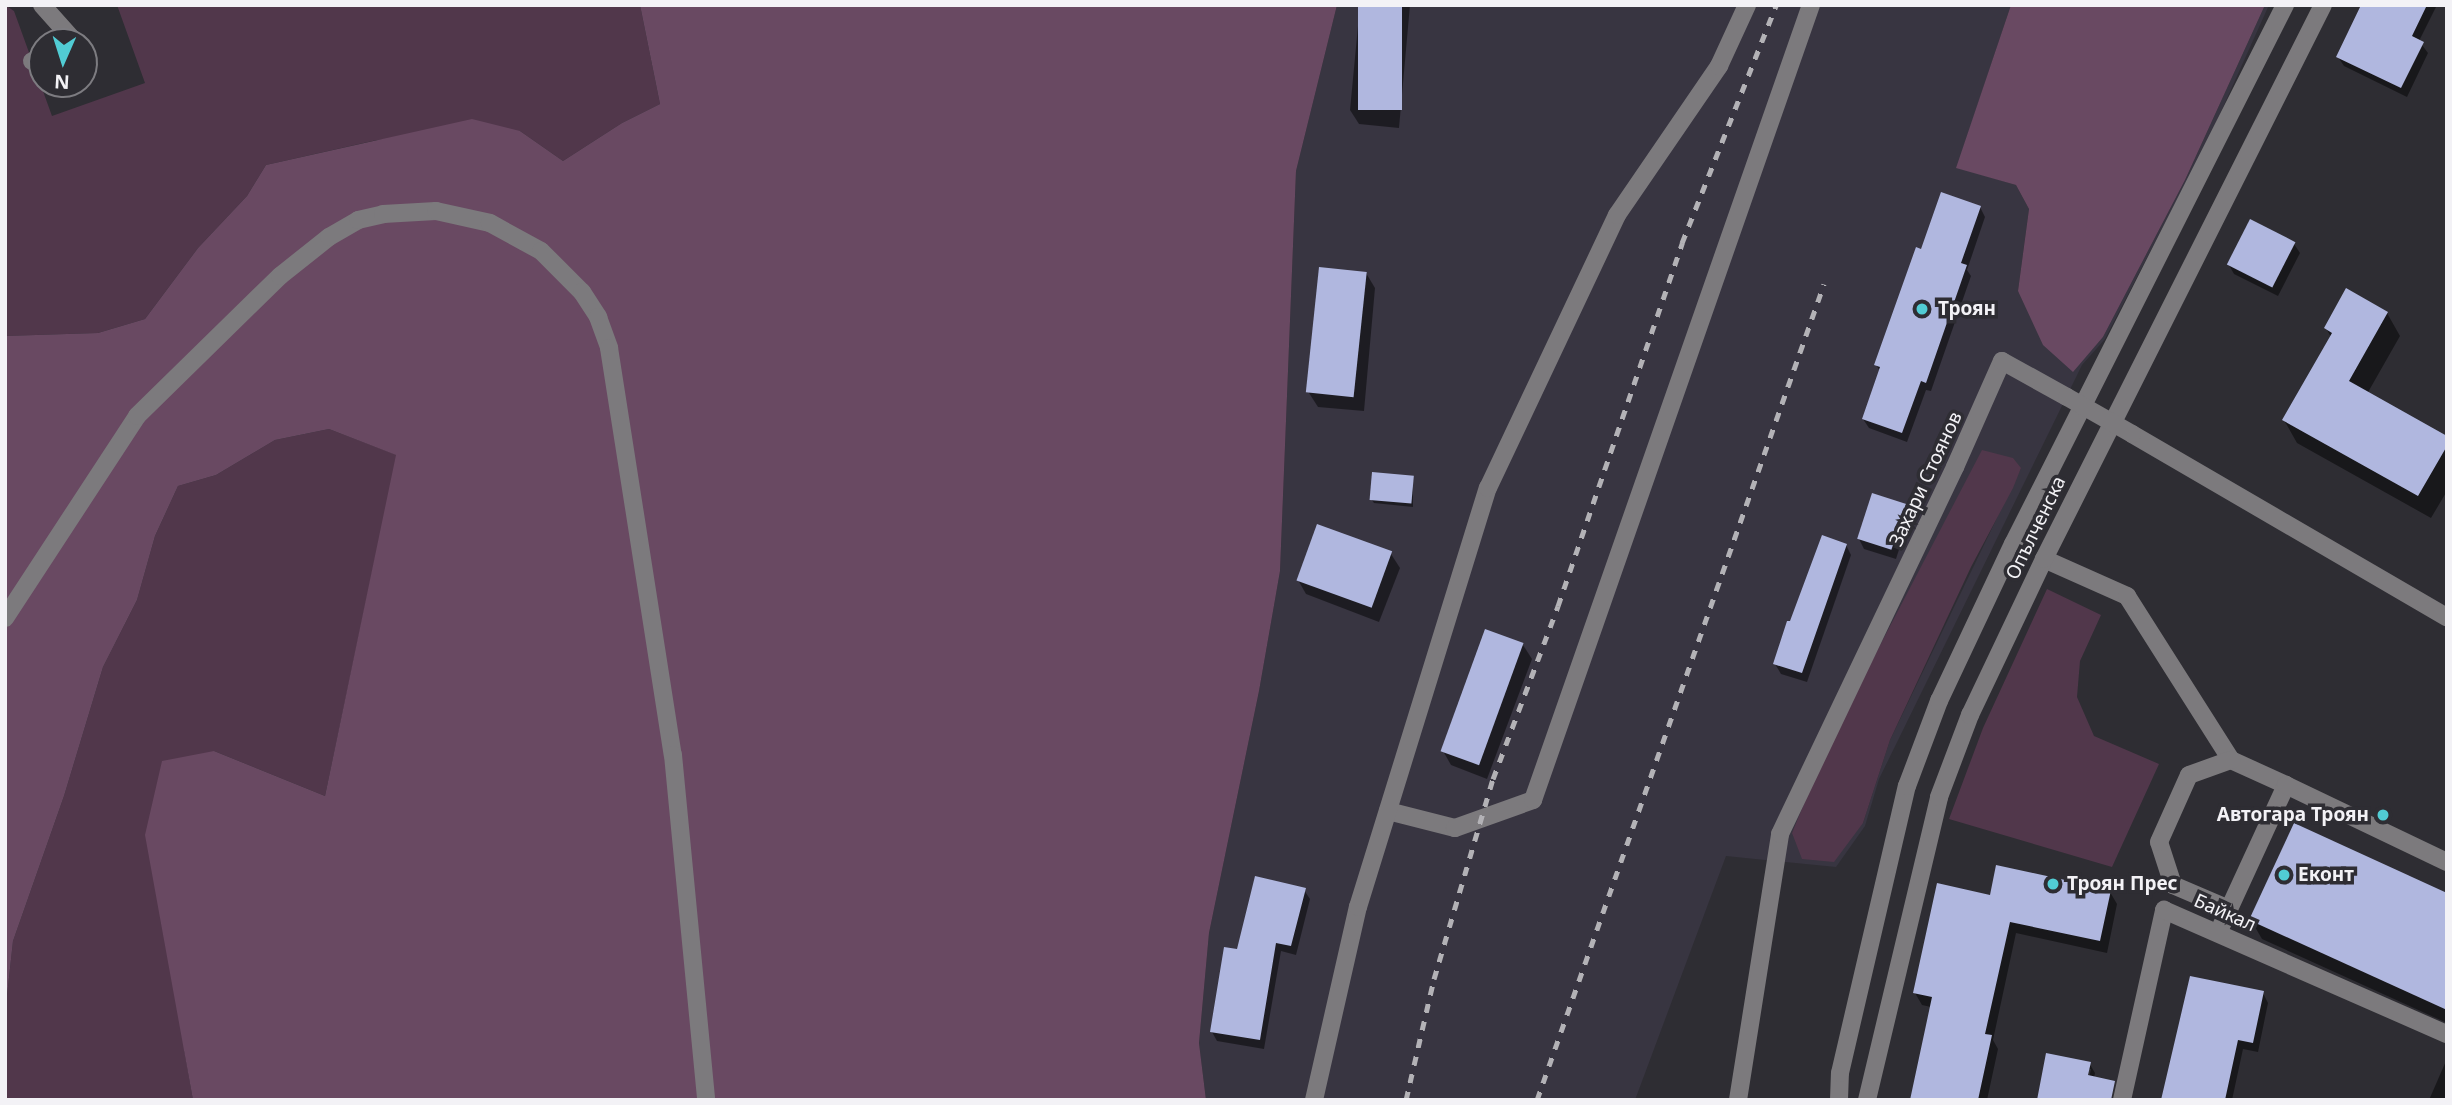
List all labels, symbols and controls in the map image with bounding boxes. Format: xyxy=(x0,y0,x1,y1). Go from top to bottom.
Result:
north arrow xyxy=(28,28,98,98)
text: N xyxy=(54,69,70,95)
place label: Троян xyxy=(1938,298,1996,320)
marker: Троян xyxy=(1912,299,1932,319)
street label: Захари Стоянов xyxy=(1885,408,1967,550)
street label: Опълченска xyxy=(2001,473,2071,583)
place label: Автогара Троян xyxy=(2217,804,2369,826)
marker: Автогара Троян xyxy=(2375,807,2391,823)
place label: Еконт xyxy=(2298,864,2354,886)
marker: Еконт xyxy=(2276,867,2292,883)
place label: Троян Прес xyxy=(2067,873,2178,895)
marker: Троян Прес xyxy=(2045,876,2061,892)
street label: Байкал xyxy=(2190,889,2260,937)

